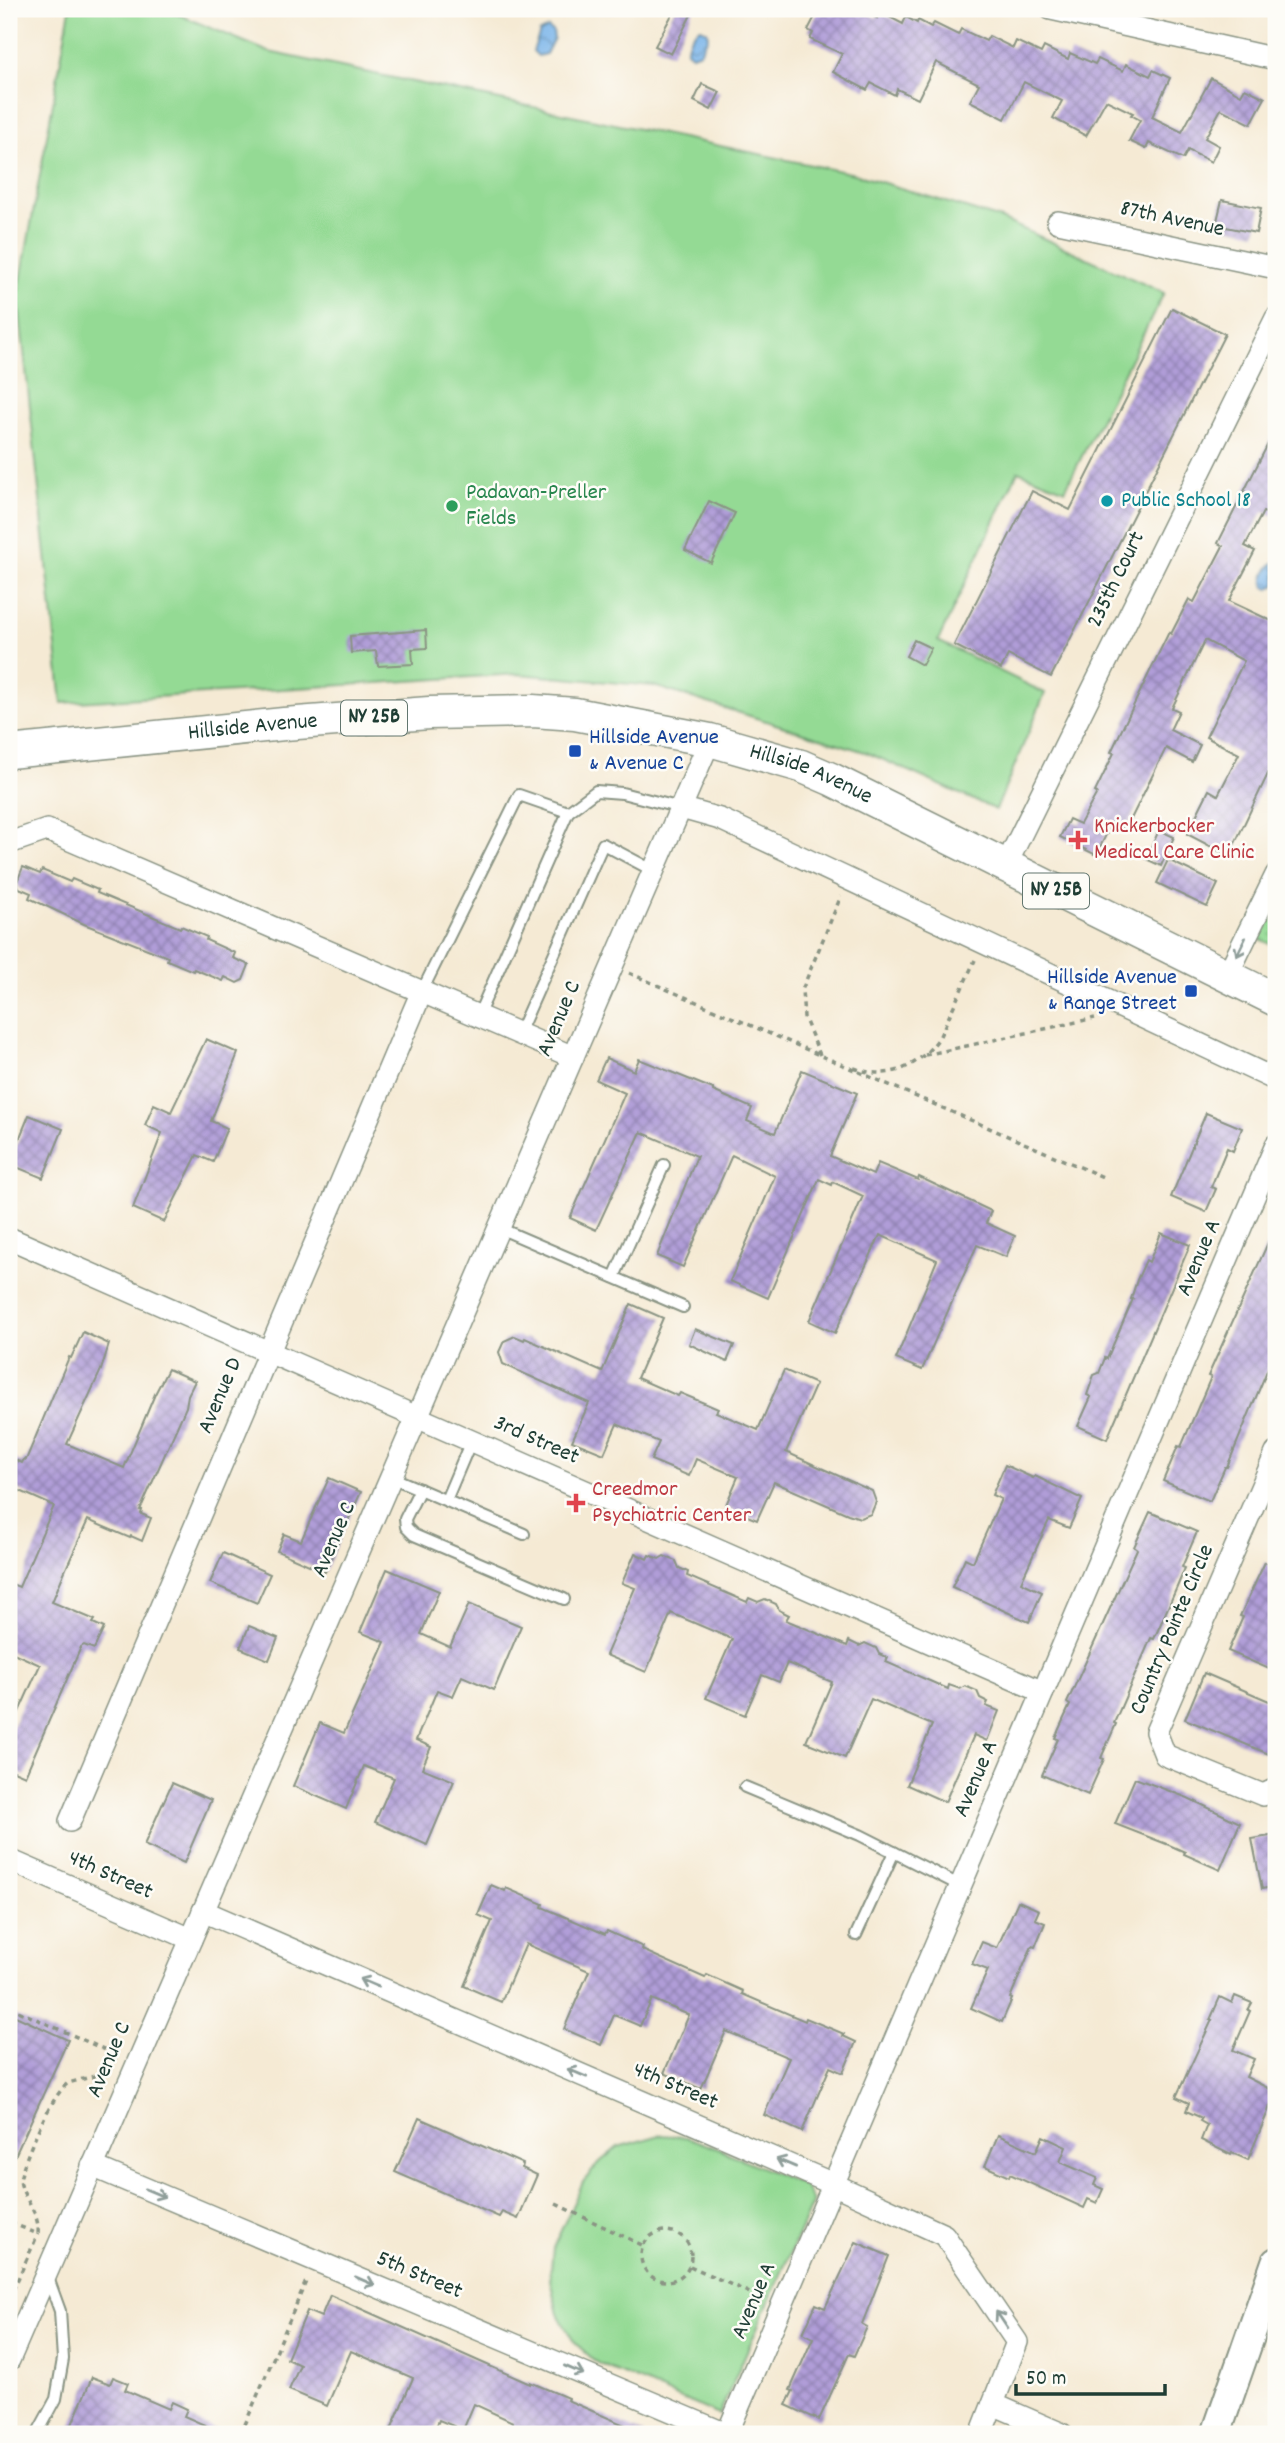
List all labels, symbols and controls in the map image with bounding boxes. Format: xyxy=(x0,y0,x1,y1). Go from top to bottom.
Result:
street label: 87th Avenue xyxy=(1117,193,1227,247)
place label: Padavan-Preller Fields xyxy=(466,477,607,536)
place label: Public School 18 xyxy=(1121,485,1251,518)
marker: Public School 18 xyxy=(1099,493,1115,509)
marker: Padavan-Preller Fields xyxy=(444,498,460,514)
street label: 235th Court xyxy=(1079,526,1155,634)
road number: NY 25B xyxy=(341,700,407,736)
street label: Hillside Avenue xyxy=(186,705,319,750)
place label: Hillside Avenue & Avenue C xyxy=(589,722,719,781)
street label: Hillside Avenue xyxy=(745,736,878,813)
marker: Hillside Avenue & Avenue C xyxy=(567,743,583,759)
place label: Knickerbocker Medical Care Clinic xyxy=(1094,811,1255,870)
marker: Knickerbocker Medical Care Clinic xyxy=(1068,830,1088,850)
road number: NY 25B xyxy=(1023,874,1089,908)
one-way arrow xyxy=(1233,936,1247,957)
place label: Hillside Avenue & Range Street xyxy=(1047,962,1177,1021)
street label: Avenue C xyxy=(529,976,591,1062)
marker: Hillside Avenue & Range Street xyxy=(1183,983,1199,999)
street label: Avenue A xyxy=(1169,1214,1231,1302)
street label: Avenue D xyxy=(190,1353,252,1439)
street label: 3rd Street xyxy=(488,1407,584,1475)
place label: Creedmor Psychiatric Center xyxy=(592,1474,752,1533)
marker: Creedmor Psychiatric Center xyxy=(566,1493,586,1513)
street label: Avenue C xyxy=(304,1497,366,1583)
street label: Country Pointe Circle xyxy=(1122,1540,1224,1720)
street label: Avenue A xyxy=(946,1735,1008,1823)
street label: 4th Street xyxy=(62,1843,158,1909)
one-way arrow xyxy=(358,1976,380,1989)
street label: Avenue C xyxy=(79,2017,141,2103)
street label: 4th Street xyxy=(627,2054,723,2120)
one-way arrow xyxy=(567,2066,589,2079)
one-way arrow xyxy=(776,2156,798,2169)
one-way arrow xyxy=(144,2187,165,2200)
street label: 5th Street xyxy=(371,2243,467,2309)
street label: Avenue A xyxy=(724,2257,786,2345)
one-way arrow xyxy=(353,2276,375,2289)
one-way arrow xyxy=(995,2311,1009,2330)
scale bar xyxy=(1016,2352,1164,2396)
one-way arrow xyxy=(563,2364,585,2377)
text: 50 m xyxy=(1026,2365,1066,2395)

